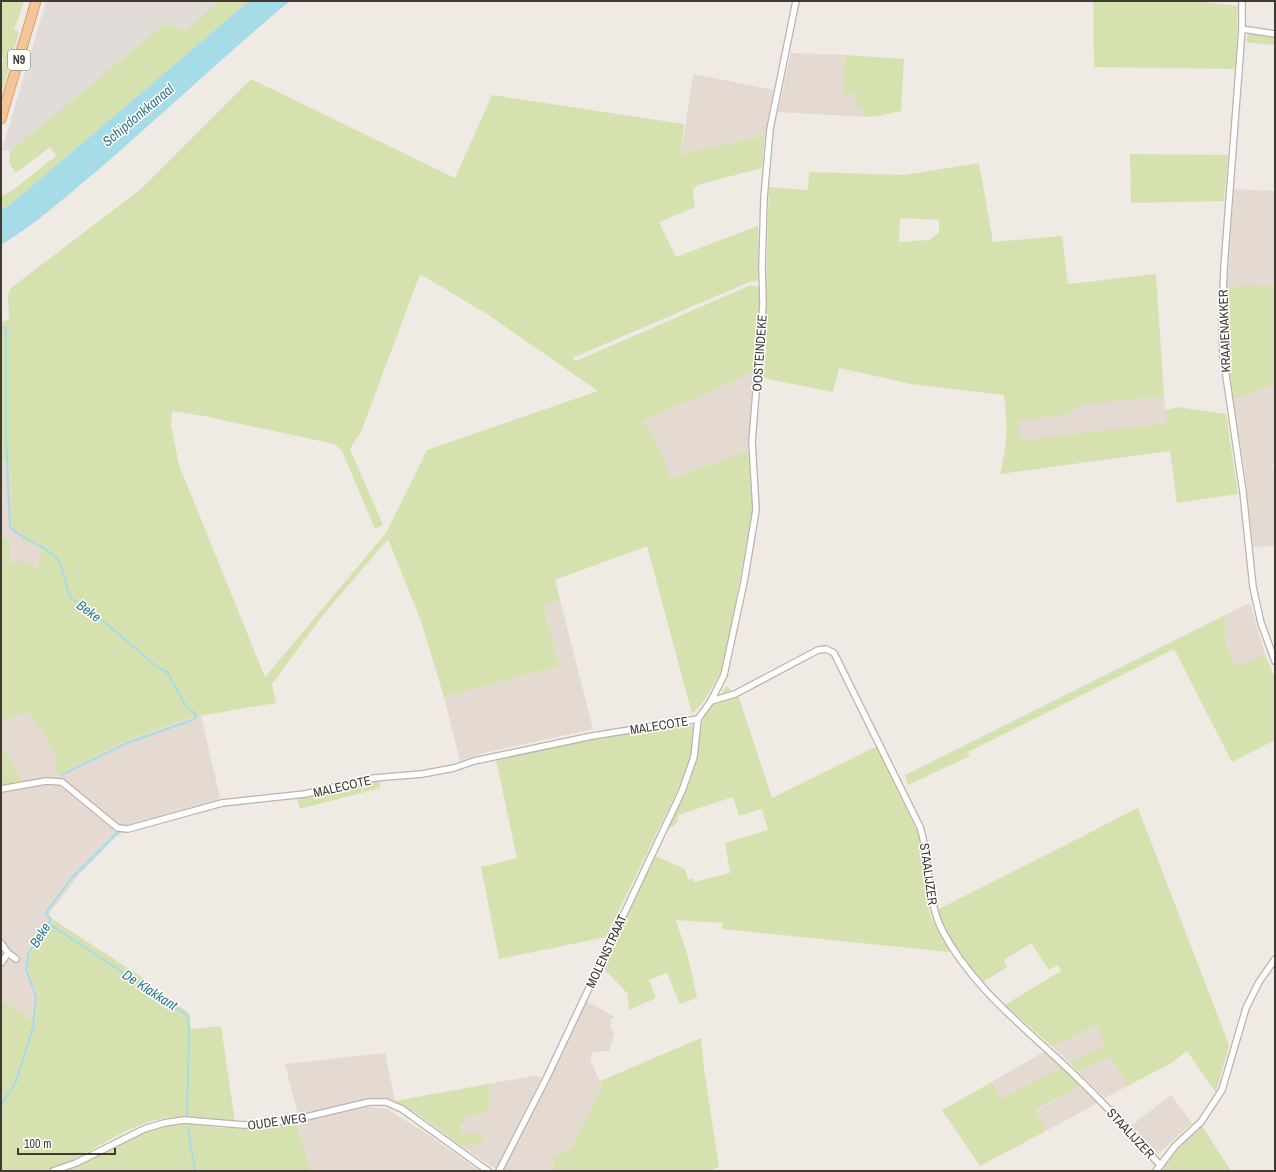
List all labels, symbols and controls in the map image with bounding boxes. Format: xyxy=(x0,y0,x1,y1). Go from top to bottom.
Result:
road number: N9 xyxy=(8,50,30,70)
water label: Schipdonkkanaal xyxy=(98,80,178,150)
street label: KRAAIENAKKER xyxy=(1215,289,1234,373)
street label: OOSTEINDEKE xyxy=(748,314,771,392)
water label: Beke xyxy=(73,596,105,626)
street label: MALECOTE xyxy=(629,713,689,738)
street label: MALECOTE xyxy=(312,772,373,801)
street label: STAALIJZER xyxy=(916,842,941,907)
street label: MOLENSTRAAT xyxy=(582,911,631,991)
water label: Beke xyxy=(25,919,55,951)
water label: De Klakkant xyxy=(119,966,182,1015)
street label: STAALIJZER xyxy=(1103,1105,1158,1162)
street label: OUDE WEG xyxy=(247,1109,308,1134)
scale bar xyxy=(18,1130,115,1156)
text: 100 m xyxy=(24,1136,51,1152)

